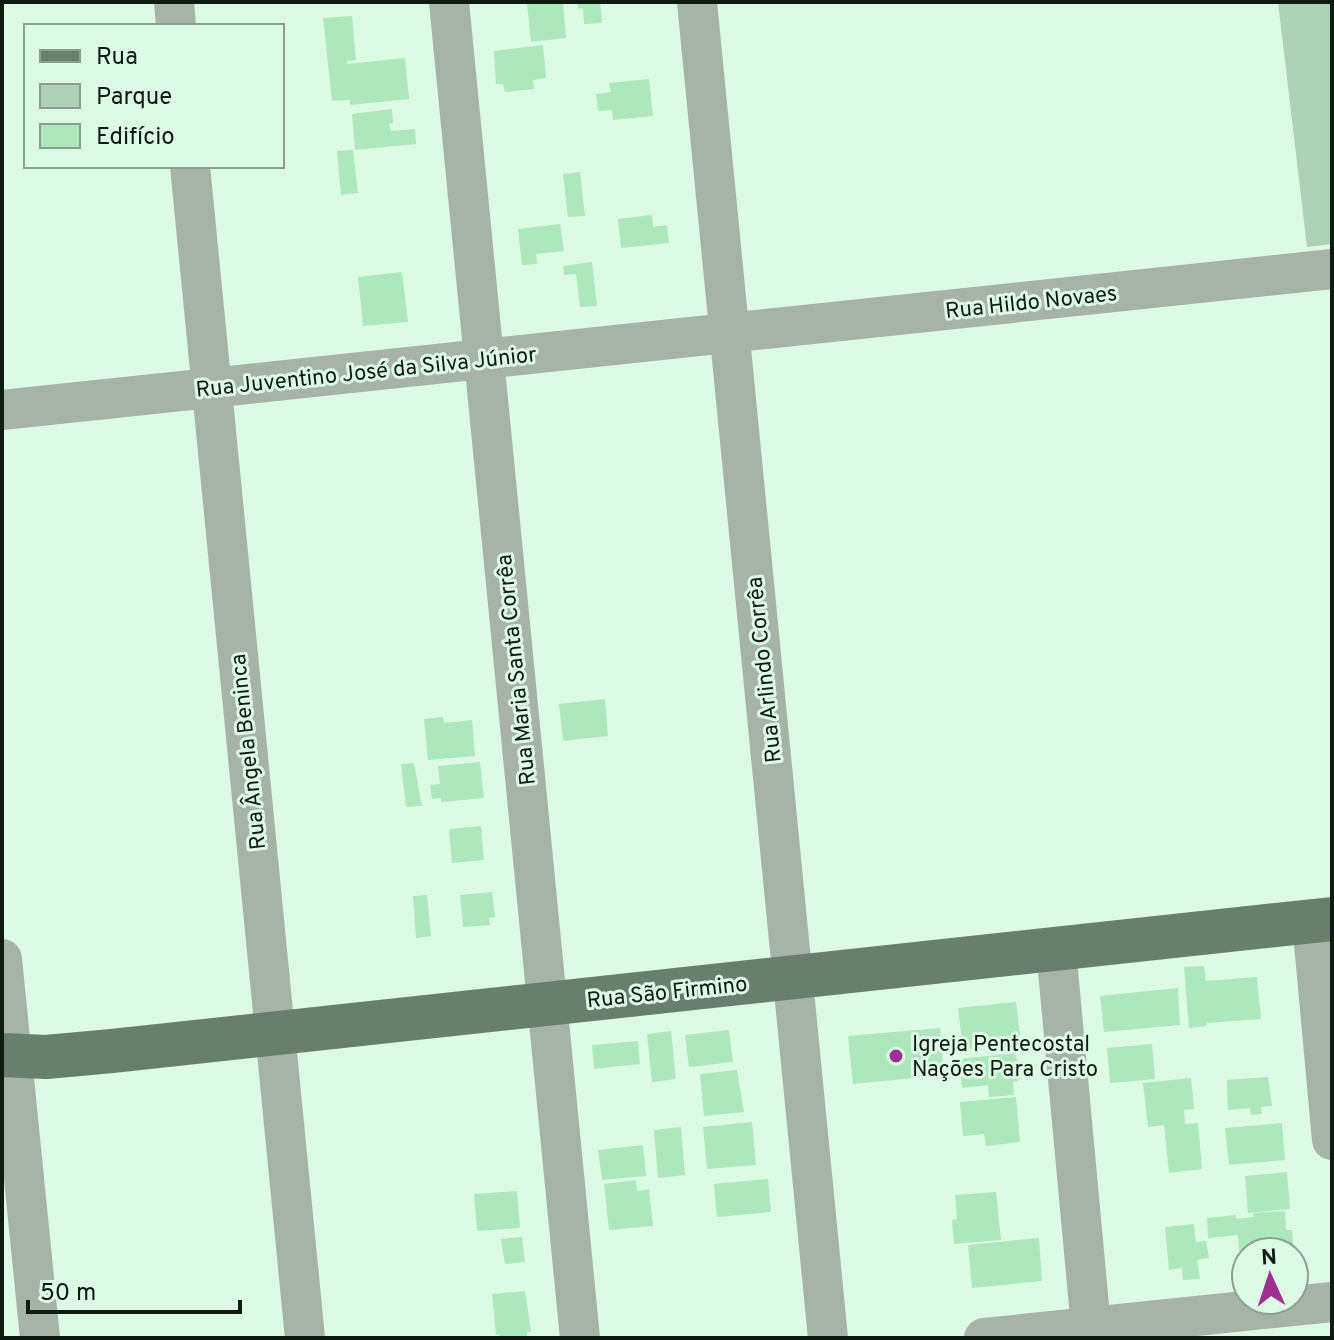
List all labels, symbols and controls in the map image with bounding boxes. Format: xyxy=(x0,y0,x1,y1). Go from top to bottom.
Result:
legend xyxy=(24,24,284,168)
text: Rua xyxy=(96,43,138,73)
text: Parque xyxy=(96,83,172,113)
text: Edifício xyxy=(96,123,175,153)
street label: Rua Hildo Novaes xyxy=(944,281,1118,326)
street label: Rua Juventino José da Silva Júnior xyxy=(195,342,538,405)
street label: Rua Maria Santa Corrêa xyxy=(492,553,543,787)
street label: Rua Arlindo Corrêa xyxy=(742,575,789,764)
street label: Rua Ângela Beninca xyxy=(224,653,273,851)
street label: Rua São Firmino xyxy=(586,972,749,1015)
place label: Igreja Pentecostal Nações Para Cristo xyxy=(912,1032,1098,1084)
marker: Igreja Pentecostal Nações Para Cristo xyxy=(887,1047,905,1065)
north arrow xyxy=(1230,1236,1310,1316)
text: N xyxy=(1260,1245,1278,1272)
scale bar xyxy=(28,1264,240,1314)
text: 50 m xyxy=(40,1279,96,1309)

